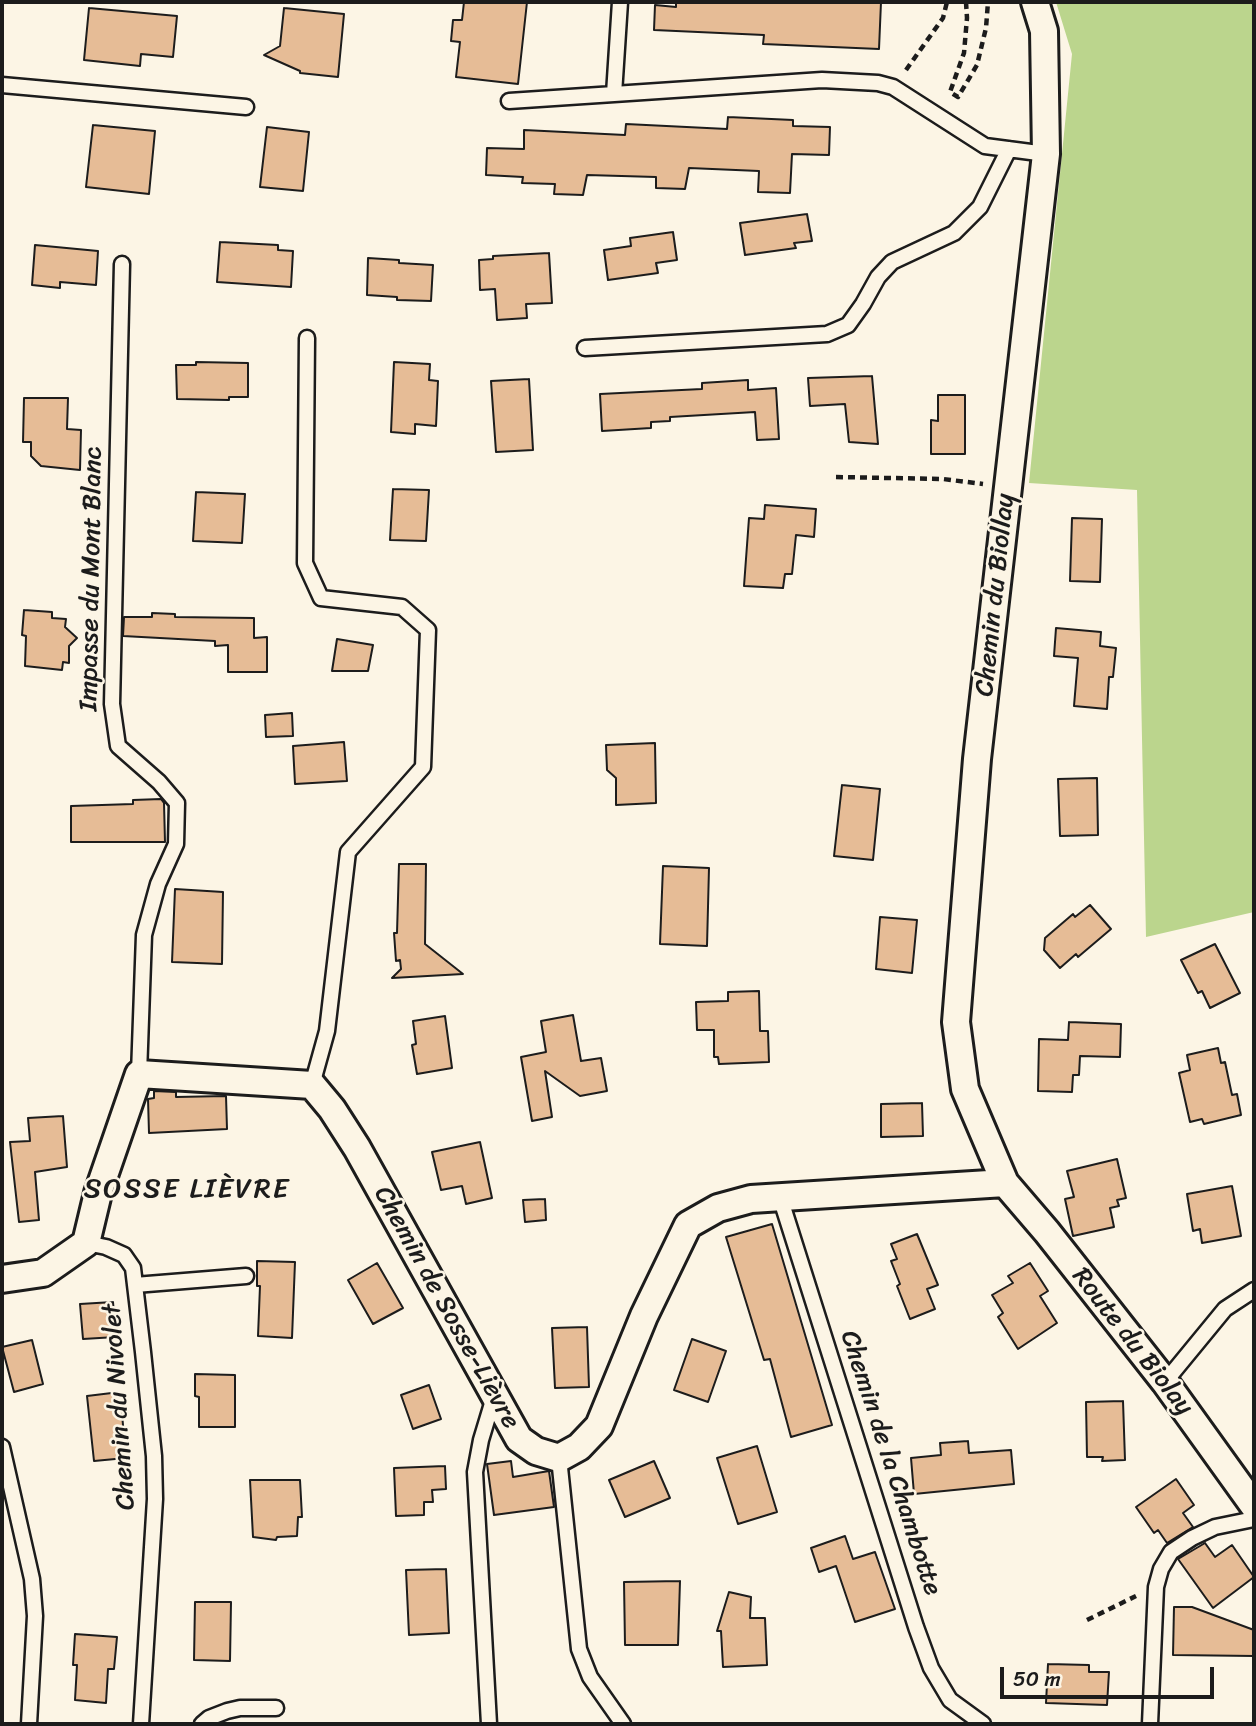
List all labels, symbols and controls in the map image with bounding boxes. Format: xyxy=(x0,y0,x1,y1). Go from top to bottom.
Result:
street label: Impasse du Mont Blanc xyxy=(74,446,110,712)
street label: Chemin du Biollay xyxy=(970,492,1022,698)
district label: SOSSE LIÈVRE xyxy=(87,1173,287,1207)
street label: Chemin de Sosse-Lièvre xyxy=(366,1181,526,1435)
street label: Route du Biolay xyxy=(1065,1262,1199,1422)
street label: Chemin du Nivolet xyxy=(97,1303,143,1511)
street label: Chemin de la Chambotte xyxy=(832,1327,948,1599)
scale bar xyxy=(1004,1652,1218,1696)
text: 50 m xyxy=(1013,1660,1061,1698)

